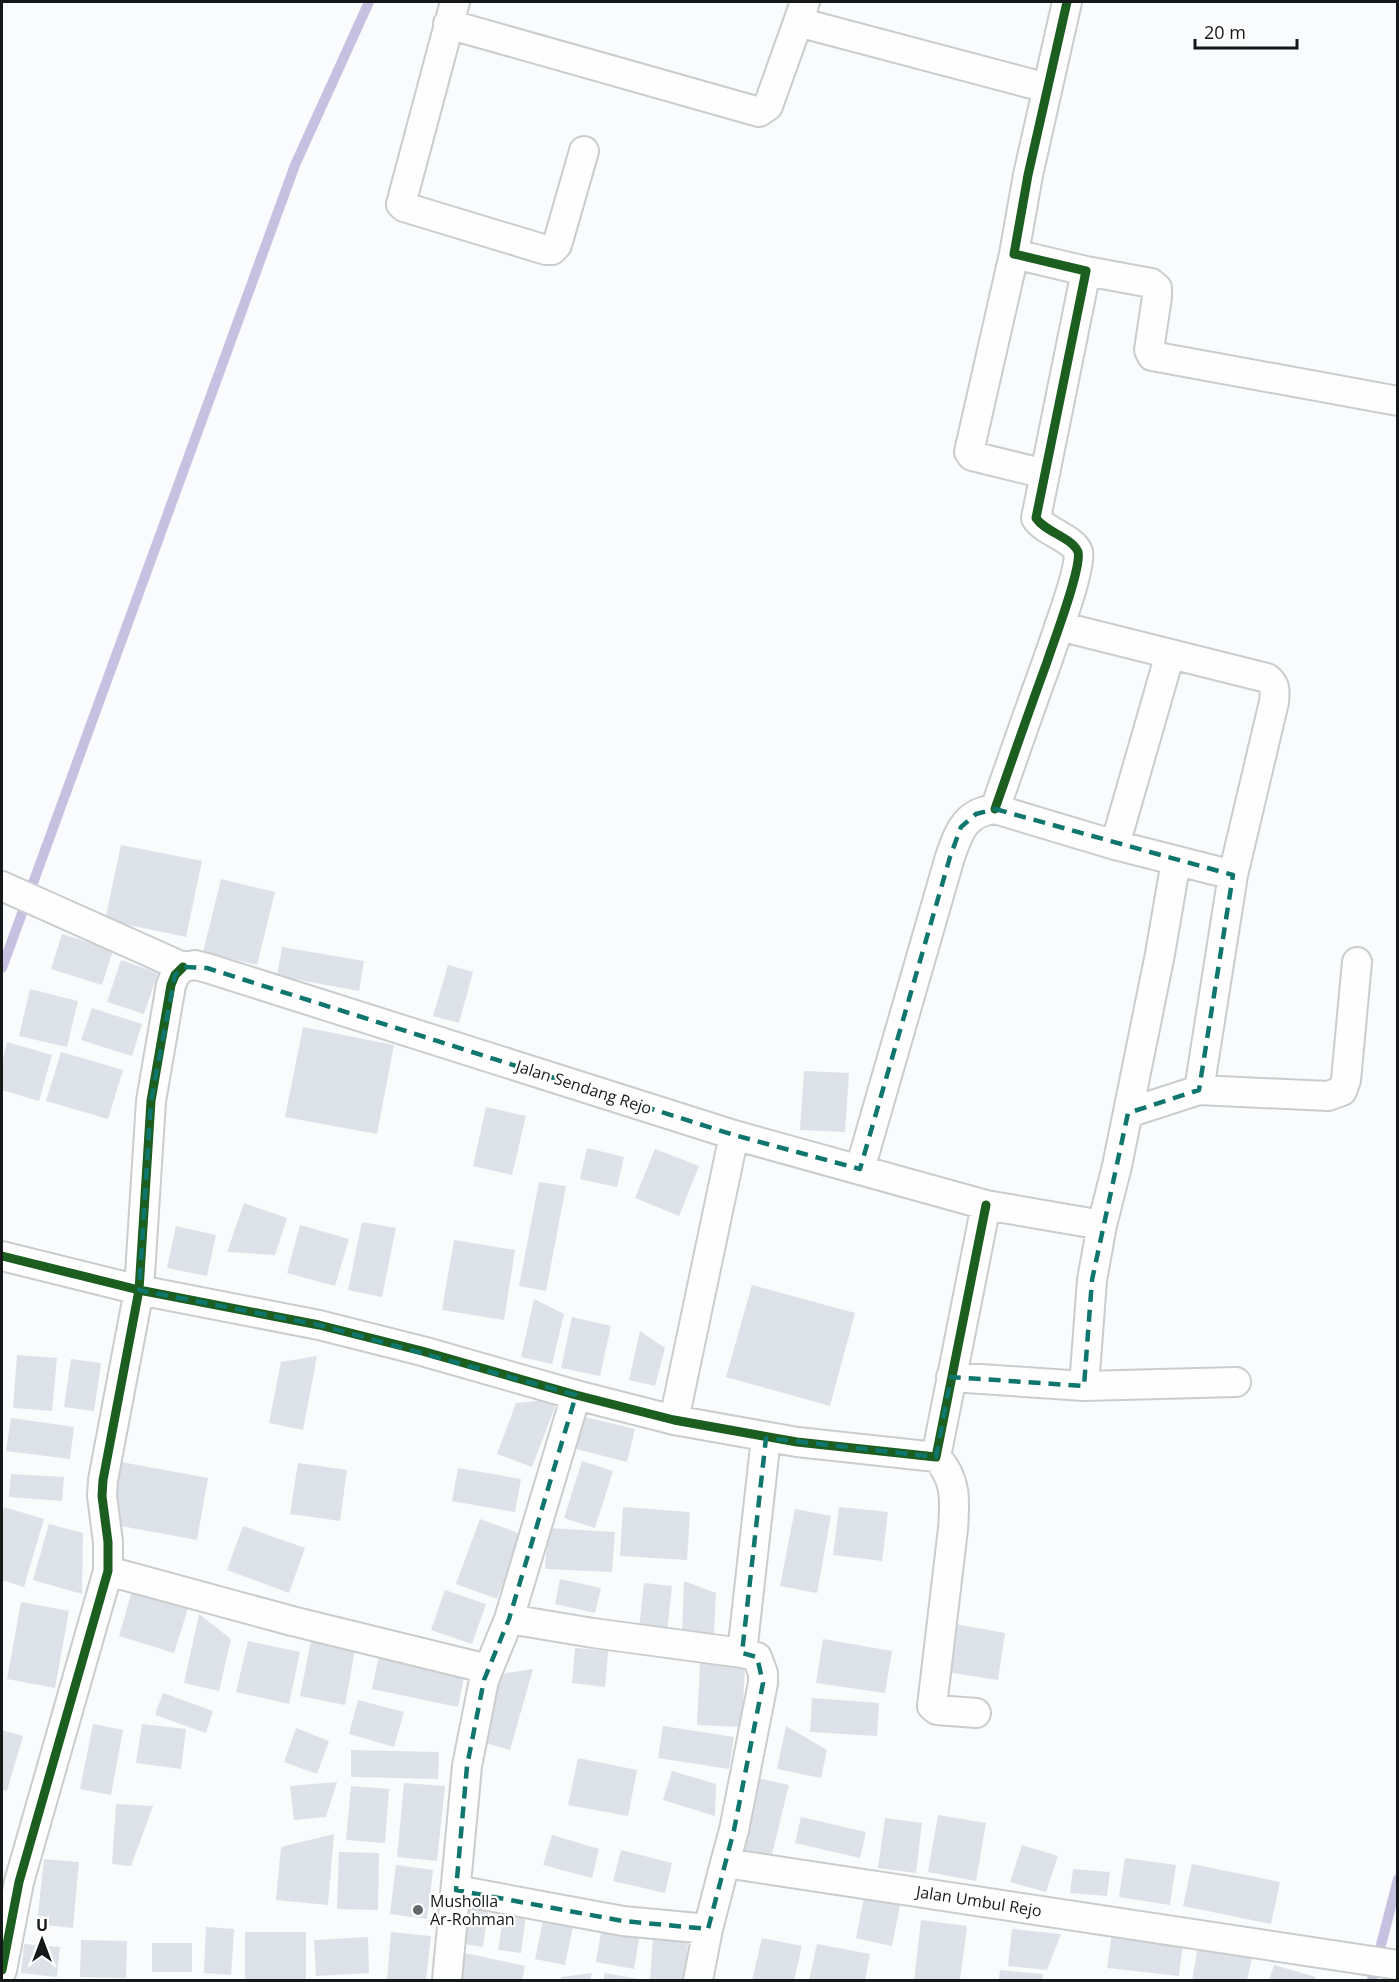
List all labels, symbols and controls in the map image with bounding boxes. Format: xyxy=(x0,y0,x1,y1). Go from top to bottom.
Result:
scale bar xyxy=(1195,12,1297,50)
text: 20 m xyxy=(1204,20,1246,44)
street label: Jalan Sendang Rejo xyxy=(511,1054,655,1119)
street label: Jalan Umbul Rejo xyxy=(913,1880,1043,1922)
place label: Musholla Ar-Rohman xyxy=(430,1890,515,1930)
marker: Musholla Ar-Rohman xyxy=(411,1903,425,1917)
north arrow xyxy=(12,1910,72,1970)
text: U xyxy=(36,1914,48,1936)

